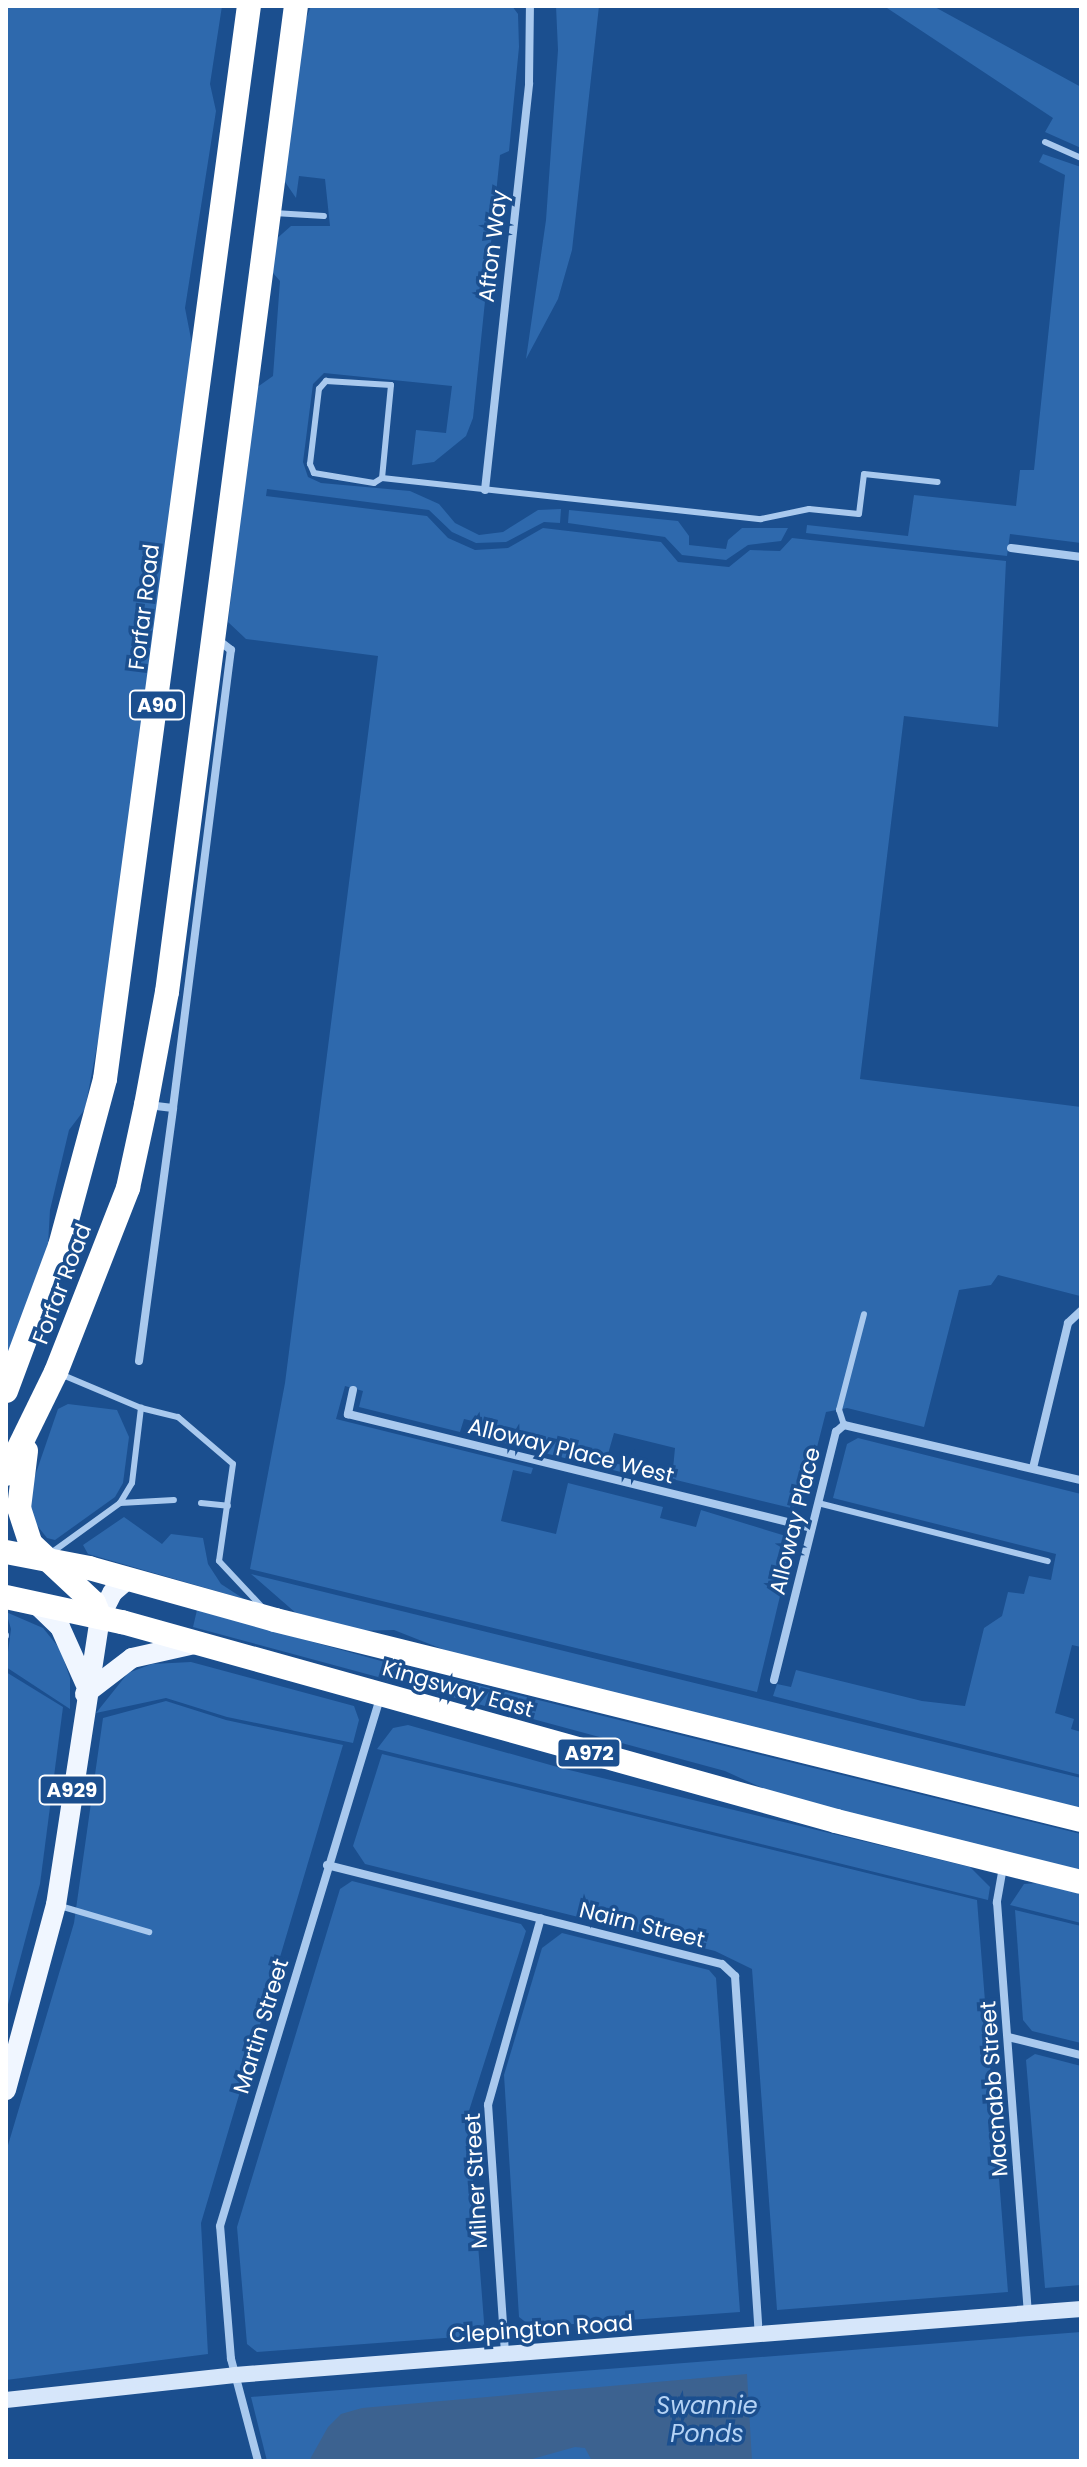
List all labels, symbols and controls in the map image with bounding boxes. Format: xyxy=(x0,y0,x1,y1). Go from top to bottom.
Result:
street label: Afton Way xyxy=(473,188,513,304)
street label: Forfar Road xyxy=(123,542,165,672)
road number: A90 xyxy=(127,689,187,721)
street label: Forfar Road xyxy=(27,1220,97,1348)
street label: Alloway Place West xyxy=(465,1413,677,1489)
street label: Alloway Place xyxy=(764,1445,826,1597)
street label: Kingsway East xyxy=(379,1655,537,1723)
road number: A972 xyxy=(555,1737,623,1769)
road number: A929 xyxy=(38,1774,106,1806)
street label: Nairn Street xyxy=(577,1897,707,1953)
street label: Martin Street xyxy=(228,1955,294,2097)
street label: Macnabb Street xyxy=(975,2000,1013,2178)
street label: Milner Street xyxy=(459,2112,493,2250)
street label: Clepington Road xyxy=(448,2309,634,2349)
water label: Swannie Ponds xyxy=(656,2392,758,2448)

